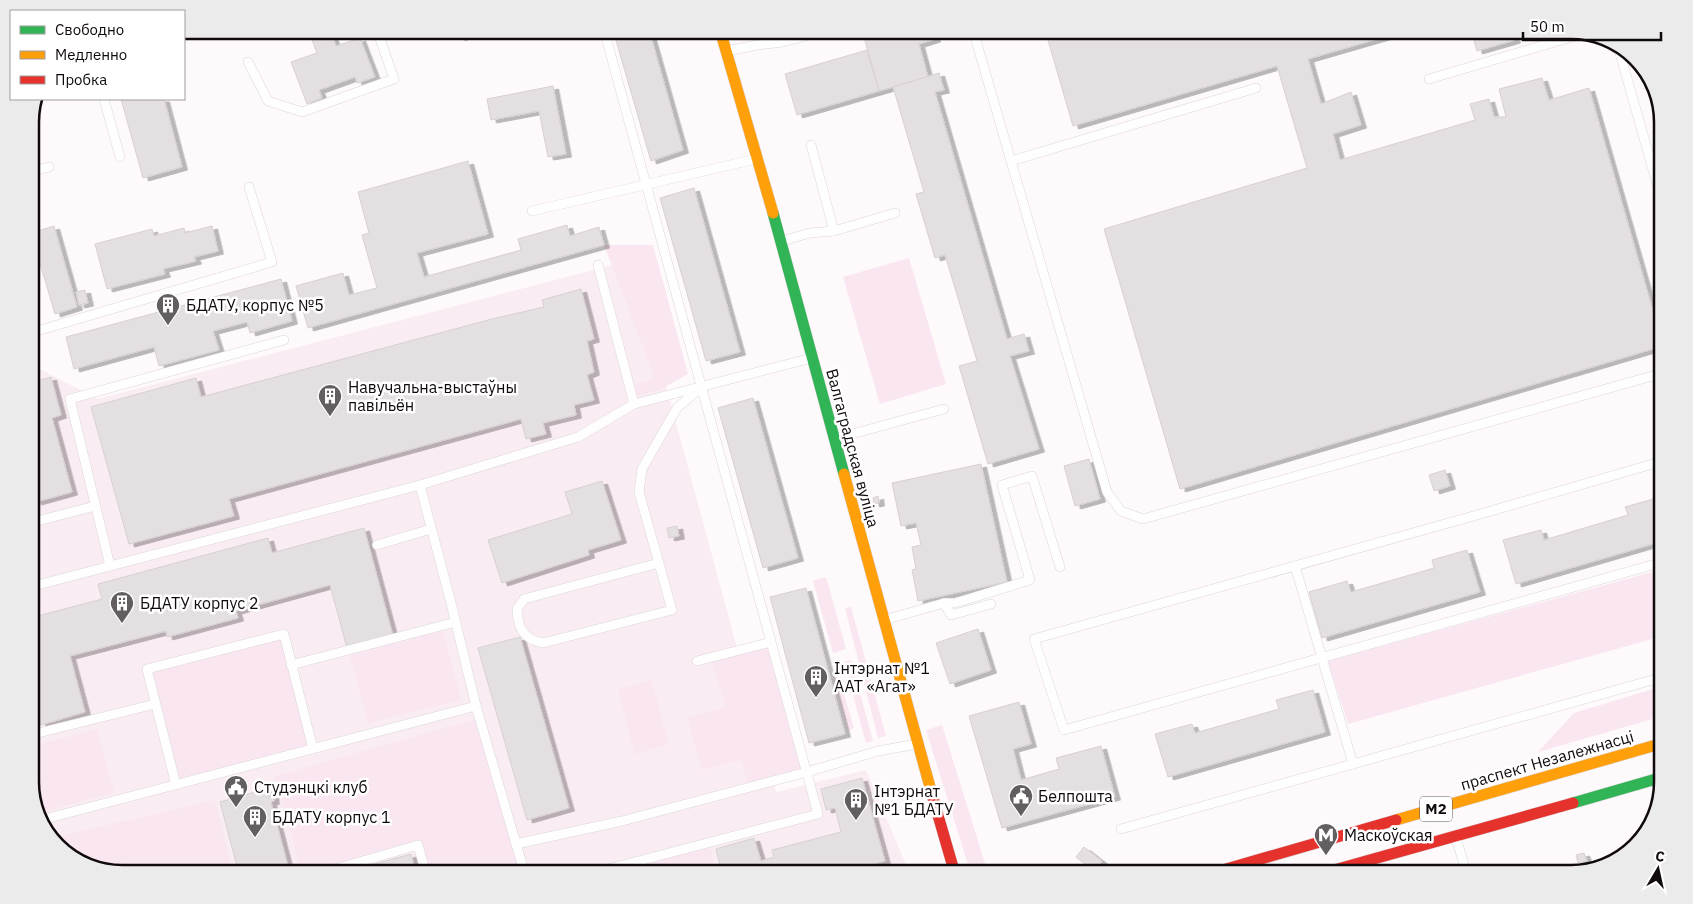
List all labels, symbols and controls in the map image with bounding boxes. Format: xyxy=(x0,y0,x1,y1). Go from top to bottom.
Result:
legend xyxy=(10,10,185,100)
scale bar xyxy=(1523,10,1660,42)
text: 50 m xyxy=(1530,17,1565,36)
text: Свободно xyxy=(55,20,124,39)
text: Медленно xyxy=(55,45,127,64)
text: Пробка xyxy=(55,70,107,89)
building icon: БДАТУ, корпус №5 xyxy=(155,292,181,326)
place label: БДАТУ, корпус №5 xyxy=(186,295,324,315)
street label: Валгаградская вуліца xyxy=(822,366,884,530)
place label: Навучальна-выстаўны павільён xyxy=(348,377,517,415)
building icon: Навучальна-выстаўны павільён xyxy=(317,383,343,417)
building icon: БДАТУ корпус 2 xyxy=(109,590,135,624)
place label: БДАТУ корпус 2 xyxy=(140,593,259,613)
place label: Інтэрнат №1 ААТ «Агат» xyxy=(834,658,930,696)
building icon: Інтэрнат №1 ААТ «Агат» xyxy=(803,664,829,698)
street label: праспект Незалежнасці xyxy=(1458,726,1636,794)
public building icon: Студэнцкі клуб xyxy=(223,774,249,808)
place label: Студэнцкі клуб xyxy=(254,777,368,797)
place label: Інтэрнат №1 БДАТУ xyxy=(874,781,954,819)
public building icon: Белпошта xyxy=(1008,783,1034,817)
place label: Белпошта xyxy=(1038,786,1113,806)
building icon: Інтэрнат №1 БДАТУ xyxy=(843,787,869,821)
road number: М2 xyxy=(1420,796,1452,822)
building icon: БДАТУ корпус 1 xyxy=(242,804,268,838)
place label: БДАТУ корпус 1 xyxy=(272,807,391,827)
metro station icon: Маскоўская xyxy=(1313,822,1339,856)
place label: Маскоўская xyxy=(1344,825,1433,845)
north arrow xyxy=(1633,844,1683,894)
text: С xyxy=(1654,847,1666,866)

